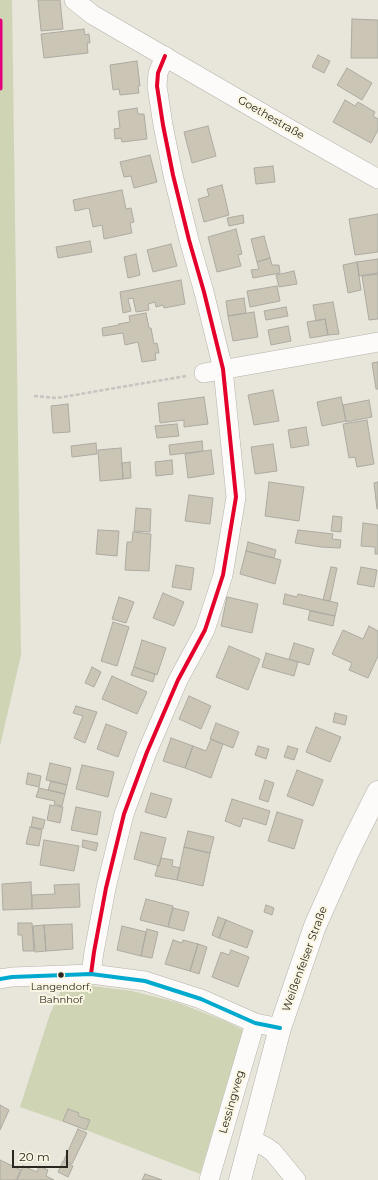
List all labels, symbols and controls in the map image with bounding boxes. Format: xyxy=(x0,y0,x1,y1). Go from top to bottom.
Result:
street label: Goethestraße xyxy=(235,94,307,142)
street label: Weißenfelser Straße xyxy=(280,905,330,1013)
marker: Langendorf, Bahnhof xyxy=(56,970,66,980)
place label: Langendorf, Bahnhof xyxy=(31,981,91,1004)
street label: Lessingweg xyxy=(217,1069,247,1135)
scale bar xyxy=(14,1142,70,1168)
text: 20 m xyxy=(19,1149,50,1164)

